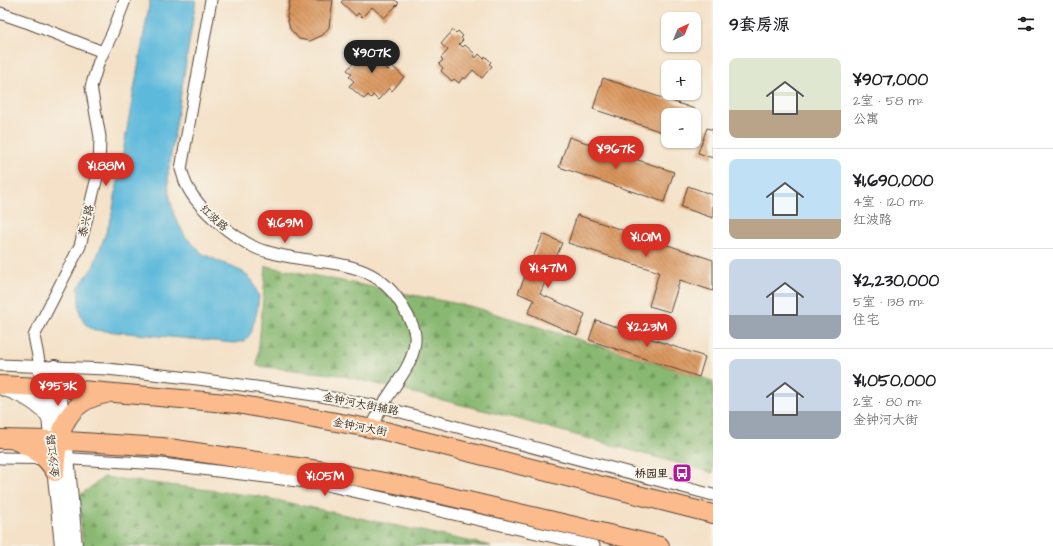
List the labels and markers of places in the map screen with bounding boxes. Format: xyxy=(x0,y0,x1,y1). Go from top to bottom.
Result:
pin: ¥907K xyxy=(344,40,400,74)
pin: ¥967K xyxy=(588,136,644,170)
pin: ¥1.88M xyxy=(73,153,139,187)
pin: ¥1.69M xyxy=(252,210,318,244)
pin: ¥1.01M xyxy=(613,224,679,258)
pin: ¥1.47M xyxy=(515,255,581,289)
pin: ¥2.23M xyxy=(614,314,680,348)
pin: ¥953K xyxy=(30,373,86,407)
bus stop icon: 桥园里 xyxy=(671,462,693,484)
pin: ¥1.05M xyxy=(292,463,358,497)
place label: 桥园里 xyxy=(635,466,668,481)

